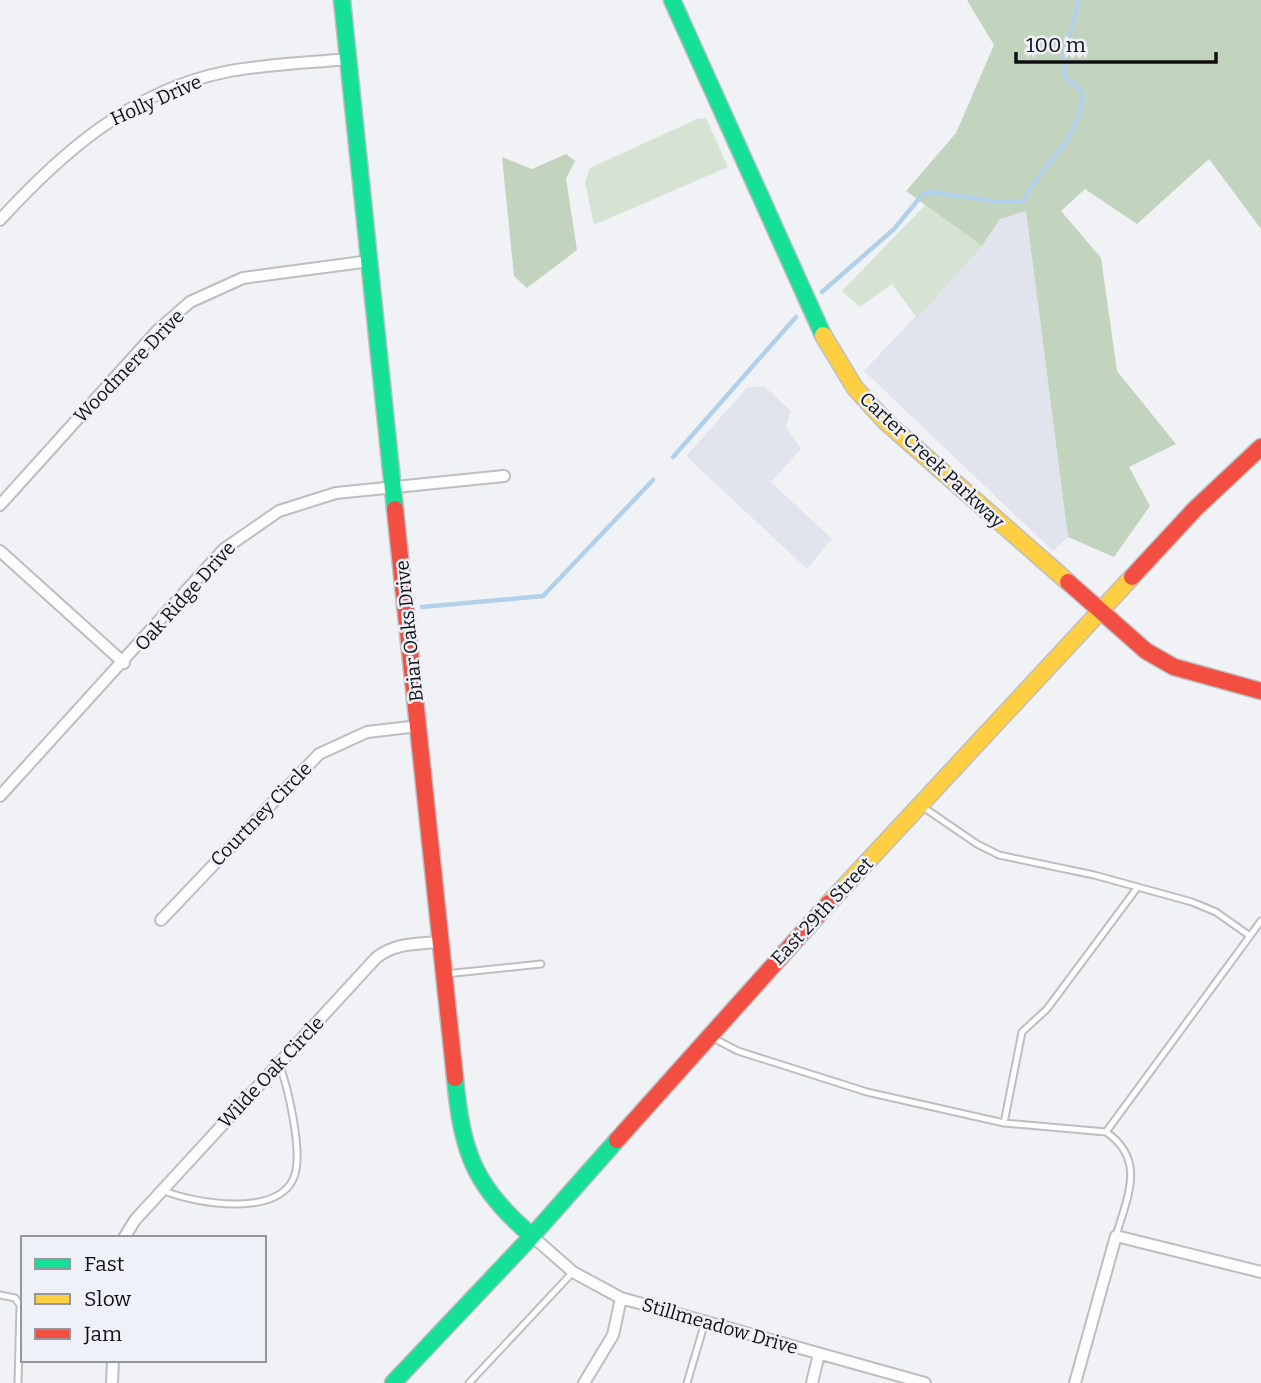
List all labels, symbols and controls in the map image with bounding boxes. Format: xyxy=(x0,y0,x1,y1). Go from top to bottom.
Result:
scale bar xyxy=(1016,21,1216,65)
text: 100 m xyxy=(1026,32,1086,58)
street label: Holly Drive xyxy=(107,70,205,130)
street label: Woodmere Drive xyxy=(69,305,189,427)
street label: Carter Creek Parkway xyxy=(855,387,1010,534)
street label: Oak Ridge Drive xyxy=(130,537,240,655)
street label: Briar Oaks Drive xyxy=(390,559,428,703)
street label: Courtney Circle xyxy=(205,757,317,871)
street label: East 29th Street xyxy=(766,852,878,970)
street label: Wilde Oak Circle xyxy=(213,1011,329,1133)
legend xyxy=(21,1236,266,1362)
text: Fast xyxy=(84,1251,125,1277)
text: Slow xyxy=(84,1286,131,1312)
street label: Stillmeadow Drive xyxy=(639,1293,801,1359)
text: Jam xyxy=(83,1321,122,1347)

